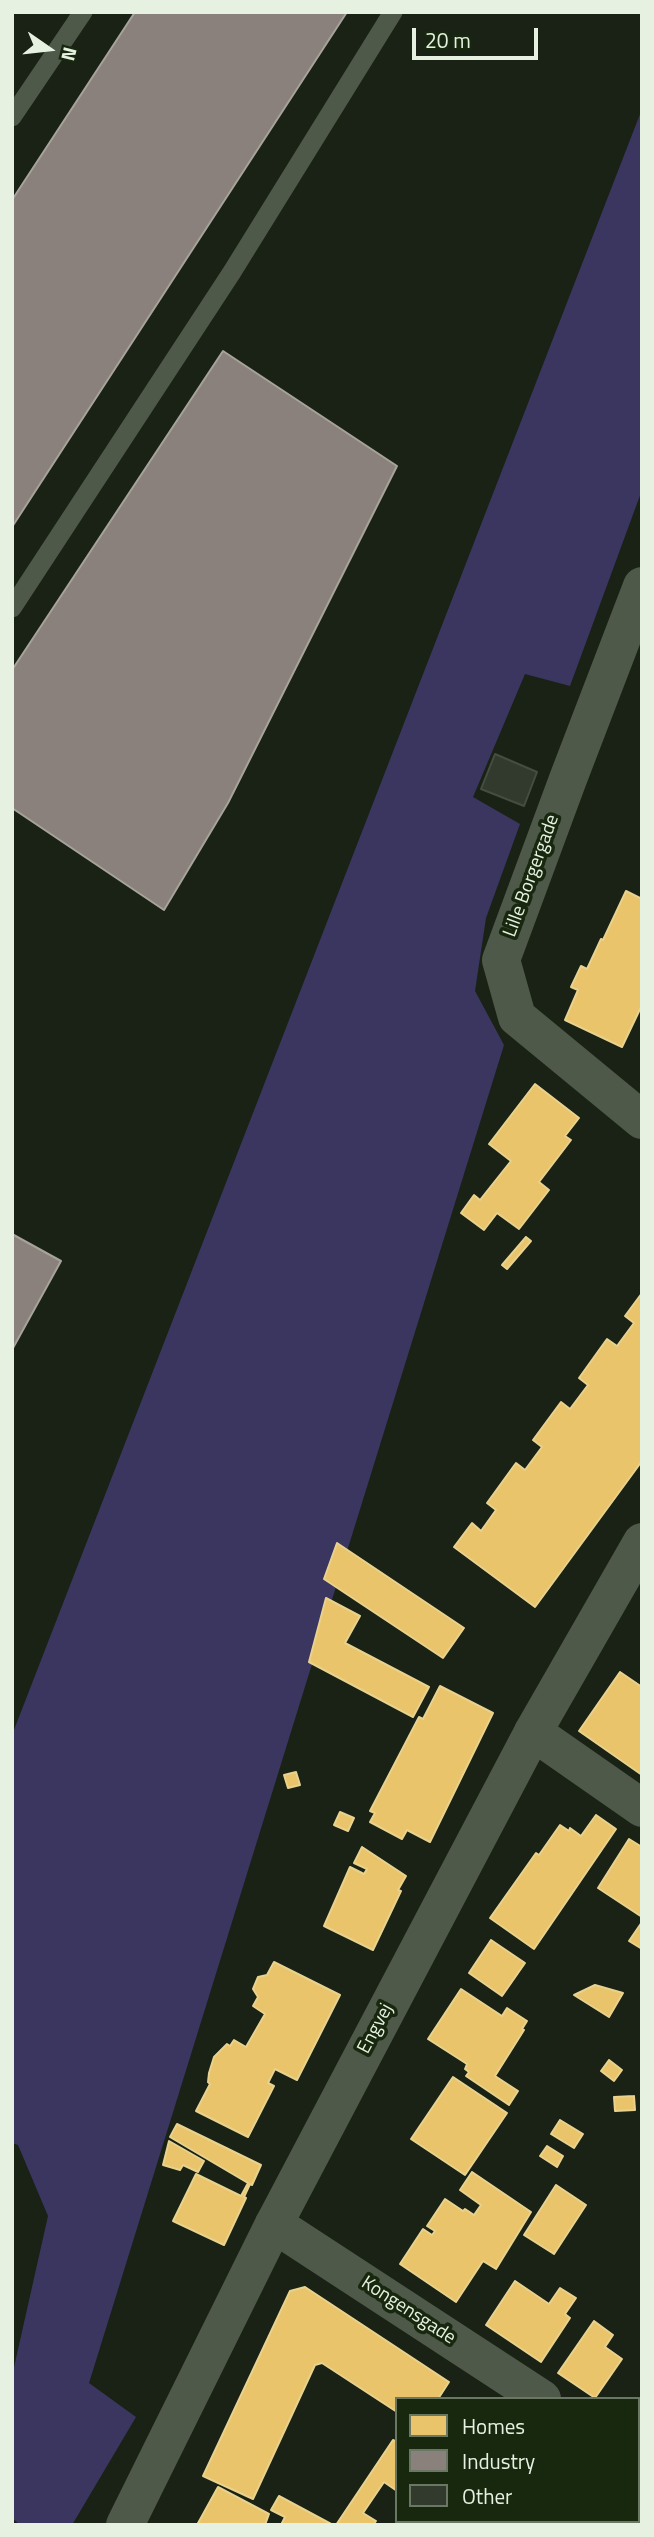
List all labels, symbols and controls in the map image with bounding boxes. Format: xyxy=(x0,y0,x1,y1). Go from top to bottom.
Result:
north arrow xyxy=(14,14,84,84)
scale bar xyxy=(416,14,542,58)
text: 20 m xyxy=(425,24,471,56)
text: N xyxy=(54,44,86,64)
street label: Lille Borgergade xyxy=(499,812,565,940)
street label: Engvej xyxy=(353,2000,399,2058)
street label: Kongensgade xyxy=(357,2272,459,2350)
legend xyxy=(395,2397,640,2523)
text: Homes xyxy=(462,2410,525,2442)
text: Industry xyxy=(462,2445,535,2477)
text: Other xyxy=(462,2480,512,2512)

